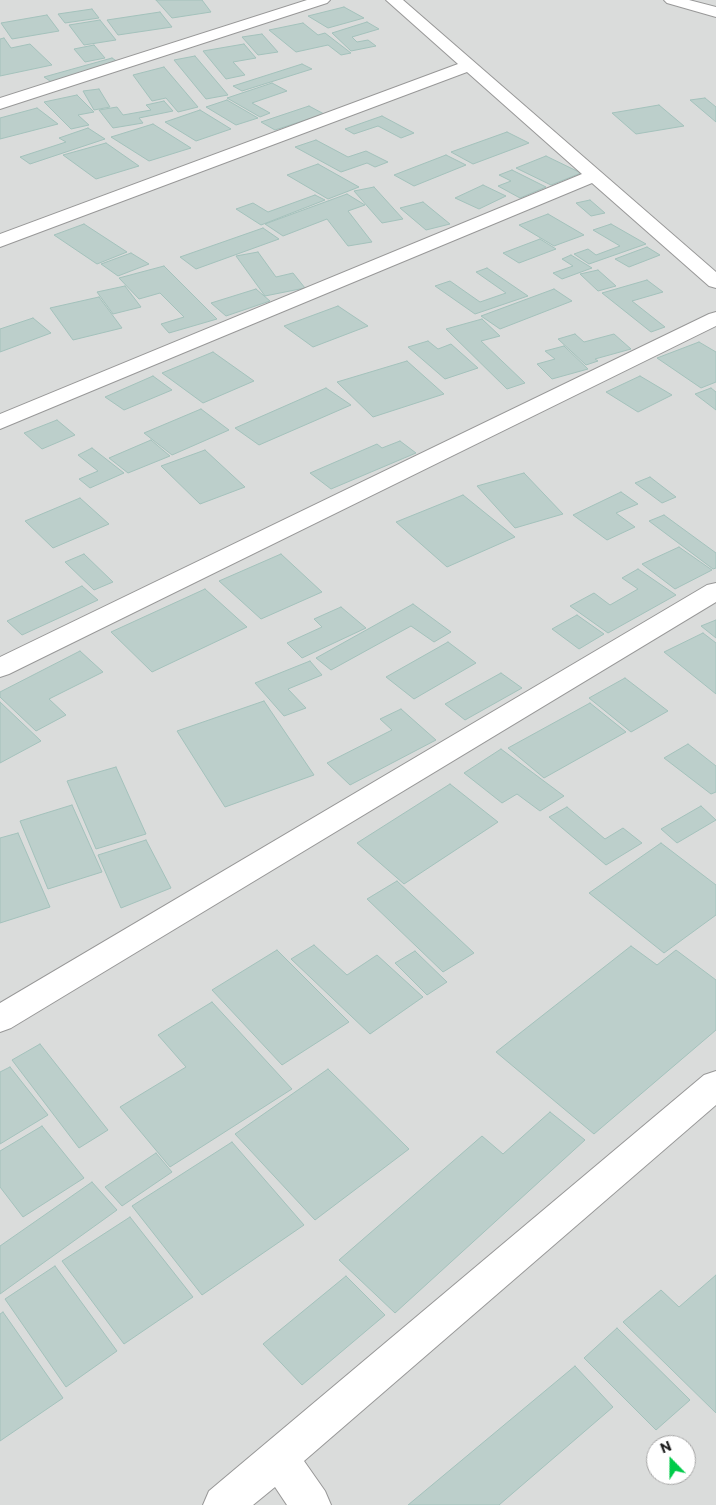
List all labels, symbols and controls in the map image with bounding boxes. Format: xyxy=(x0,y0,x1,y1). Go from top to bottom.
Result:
north arrow xyxy=(646,1435,696,1485)
text: N xyxy=(658,1437,674,1456)

